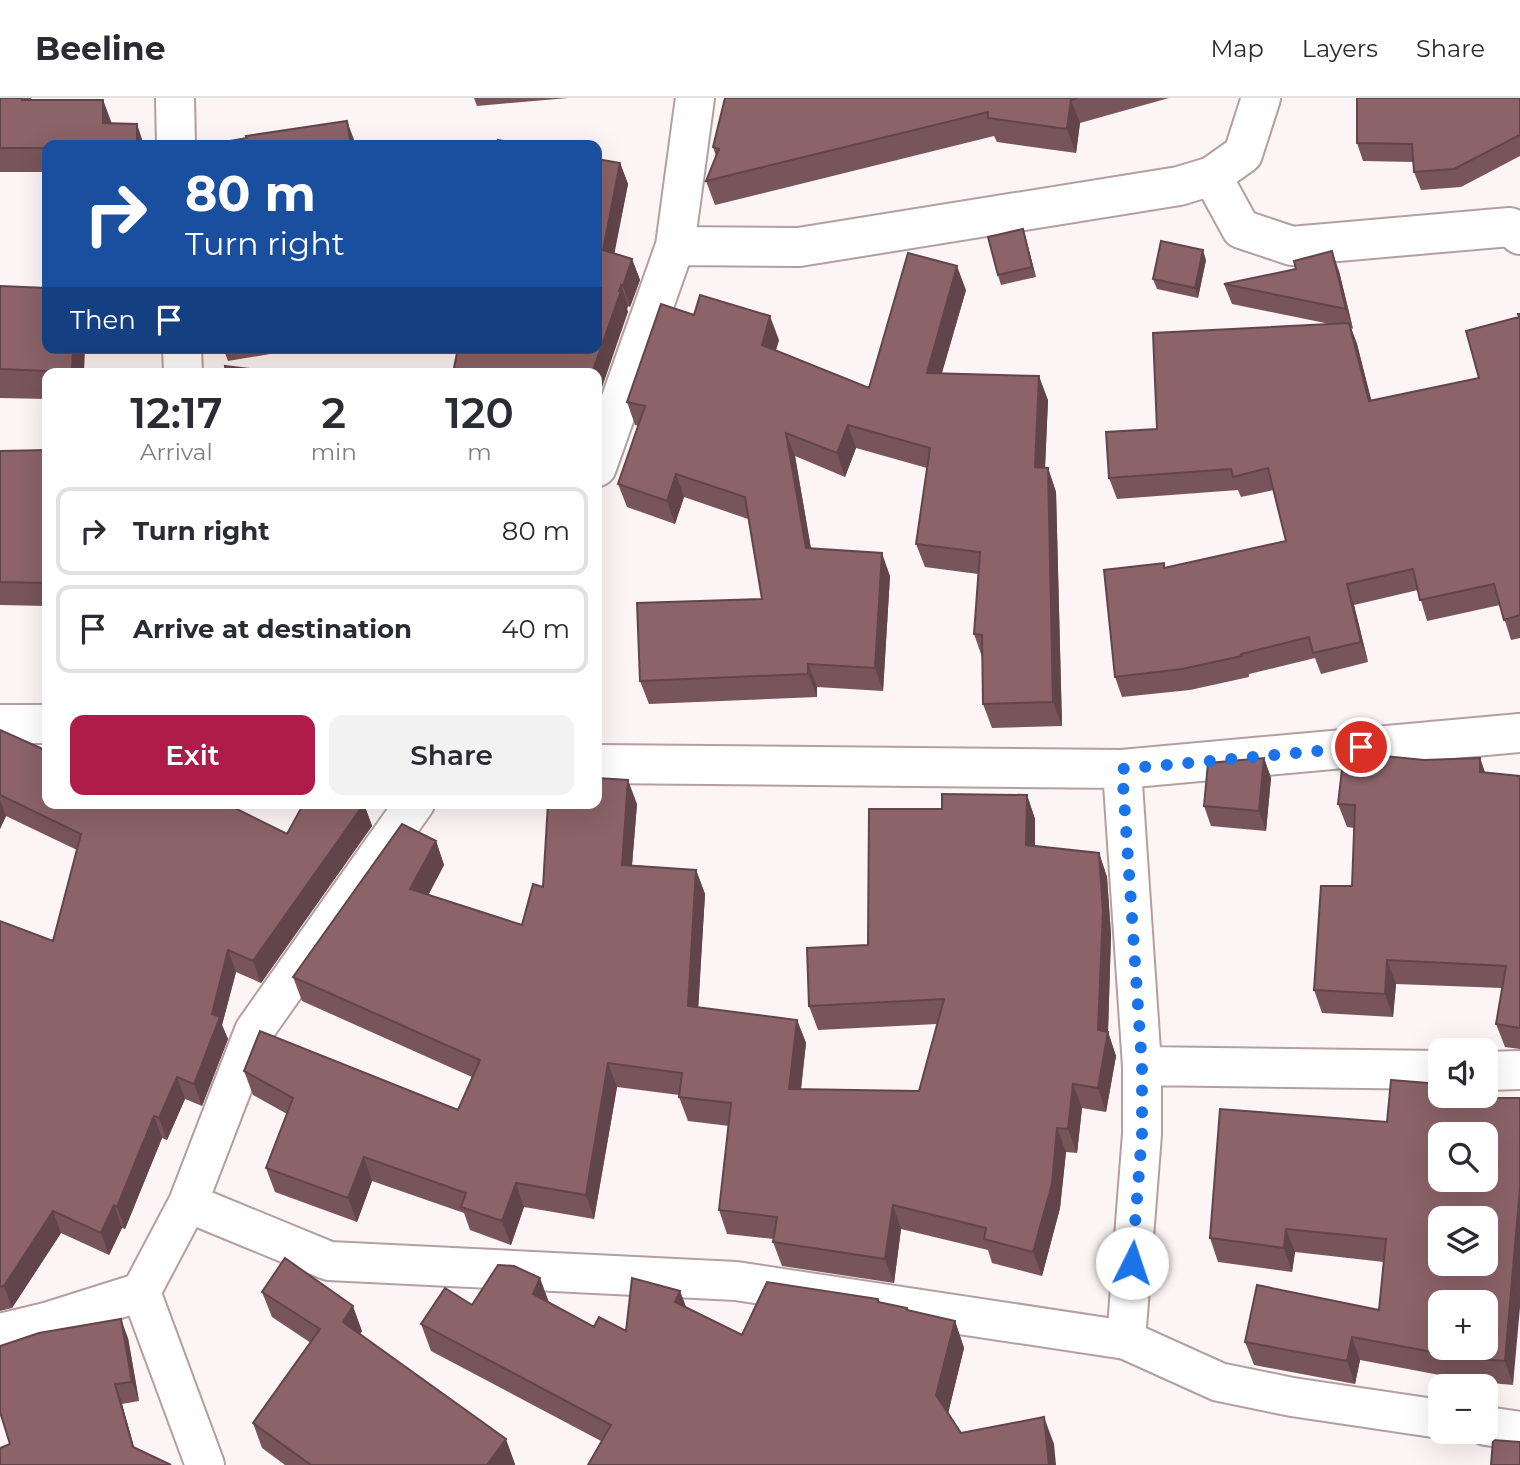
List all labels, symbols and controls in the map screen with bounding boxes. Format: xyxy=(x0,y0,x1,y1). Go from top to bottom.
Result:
text: Beeline xyxy=(35,28,166,68)
text: Map xyxy=(1210,34,1264,63)
text: Layers xyxy=(1302,34,1378,63)
text: Share xyxy=(1416,34,1485,63)
text: 80 m xyxy=(185,164,316,223)
icon: right xyxy=(70,168,161,259)
text: Turn right xyxy=(185,224,345,263)
icon: arrive xyxy=(150,301,188,339)
text: Then xyxy=(70,304,136,336)
text: 12:17 xyxy=(130,387,222,439)
text: 2 xyxy=(322,387,346,439)
text: 120 xyxy=(445,387,514,439)
text: Arrival xyxy=(140,438,213,466)
text: min xyxy=(311,438,357,466)
text: m xyxy=(467,438,492,466)
icon: right xyxy=(74,512,112,550)
text: Turn right xyxy=(133,515,269,547)
text: 80 m xyxy=(502,515,570,547)
icon: arrive xyxy=(74,610,112,648)
text: Arrive at destination xyxy=(133,613,412,645)
text: 40 m xyxy=(501,613,570,645)
button: Exit xyxy=(70,715,315,795)
button: Share xyxy=(329,715,574,795)
pin xyxy=(1331,717,1391,777)
icon: arrive xyxy=(1342,728,1380,766)
map controls xyxy=(1428,1038,1498,1444)
button: sound xyxy=(1428,1038,1498,1108)
button: search xyxy=(1428,1122,1498,1192)
button: layers xyxy=(1428,1206,1498,1276)
position arrow xyxy=(1095,1226,1169,1300)
button: + xyxy=(1428,1290,1498,1360)
button: − xyxy=(1428,1374,1498,1444)

